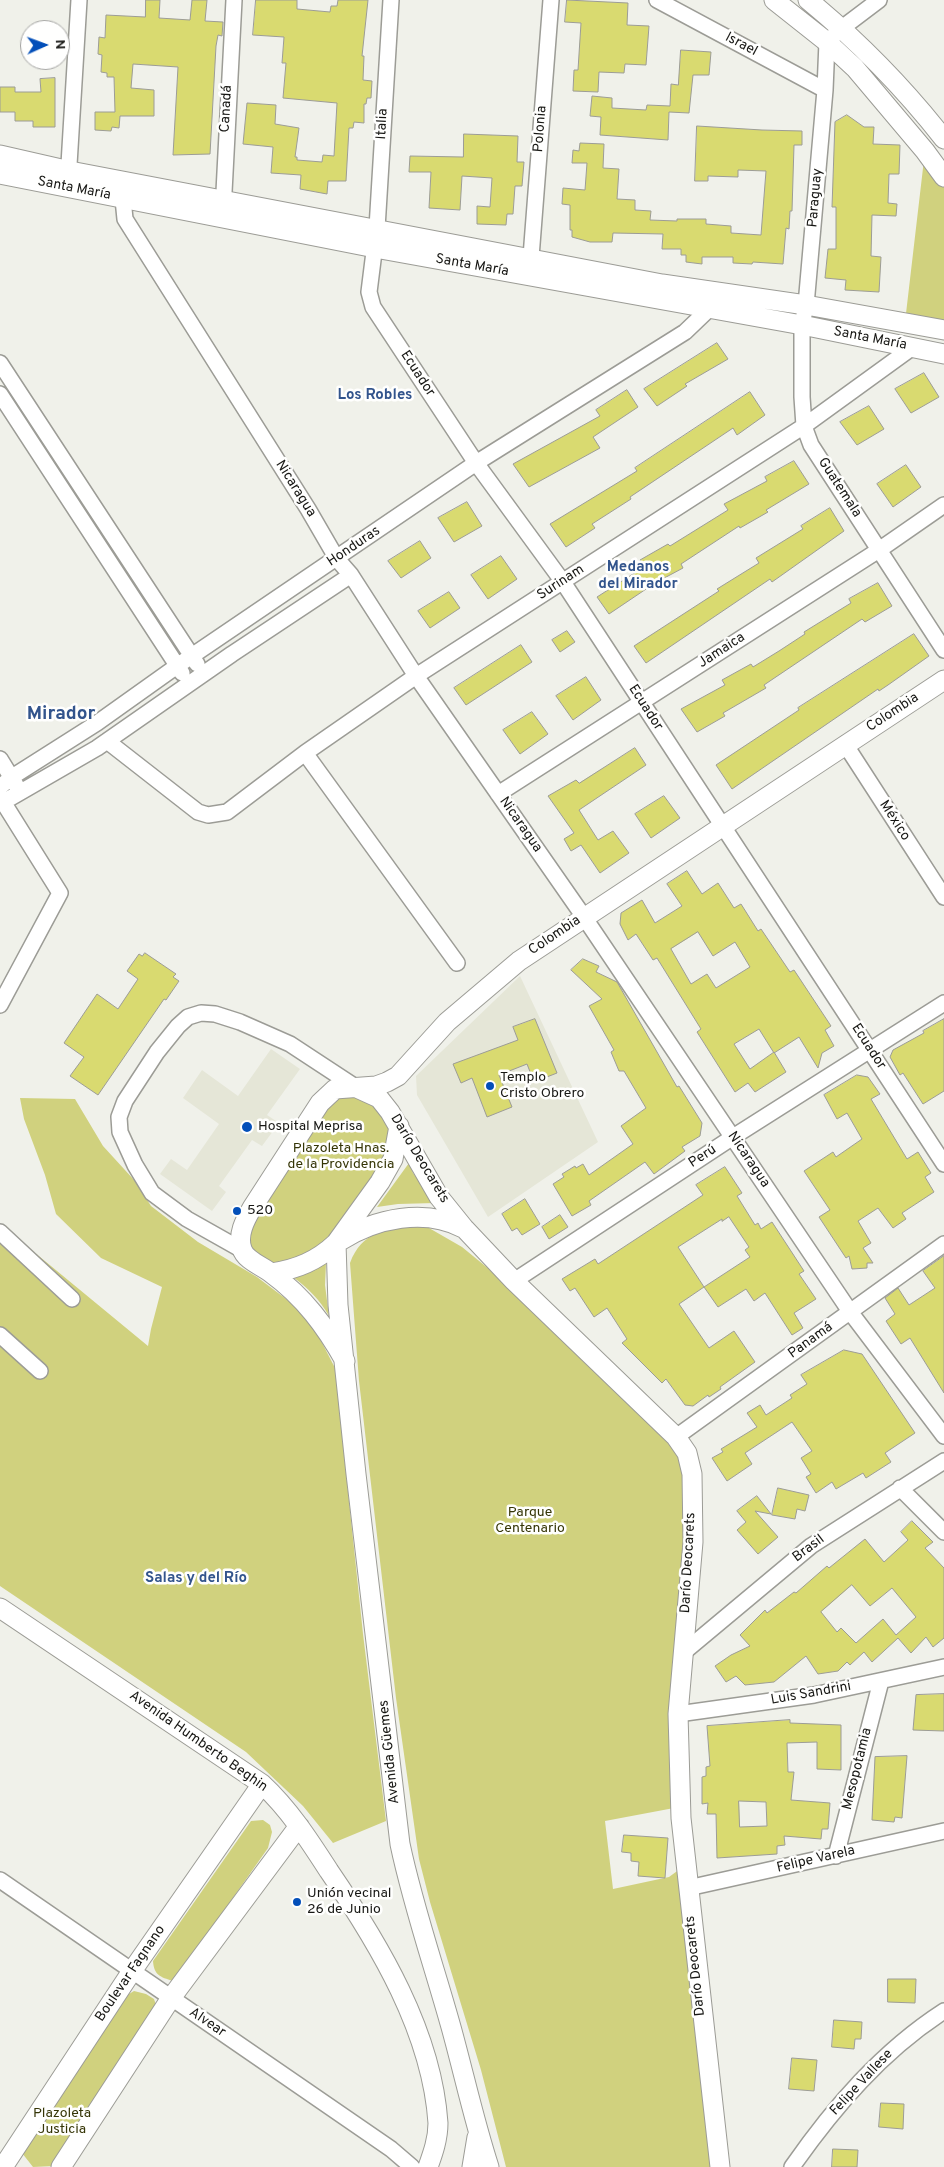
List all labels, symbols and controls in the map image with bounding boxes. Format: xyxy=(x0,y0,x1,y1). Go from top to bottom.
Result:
north arrow xyxy=(20,20,70,70)
street label: Israel xyxy=(722,30,760,60)
text: N xyxy=(51,39,68,50)
street label: Canadá xyxy=(217,85,237,133)
street label: Polonia xyxy=(531,105,551,153)
street label: Italia xyxy=(374,108,392,140)
street label: Paraguay xyxy=(805,168,827,228)
street label: Santa María xyxy=(36,174,112,204)
street label: Santa María xyxy=(434,251,510,281)
street label: Santa María xyxy=(832,324,908,354)
street label: Ecuador xyxy=(396,348,438,400)
district label: Los Robles xyxy=(338,387,412,405)
street label: Guatemala xyxy=(813,455,865,521)
street label: Nicaragua xyxy=(271,457,319,521)
street label: Honduras xyxy=(324,523,384,571)
district label: Medanos del Mirador xyxy=(598,559,678,594)
street label: Surinam xyxy=(534,562,588,604)
street label: Jamaica xyxy=(696,630,748,672)
street label: Ecuador xyxy=(624,682,666,734)
street label: Colombia xyxy=(864,690,922,736)
district label: Mirador xyxy=(27,704,95,726)
street label: Nicaragua xyxy=(495,794,545,856)
street label: México xyxy=(875,798,913,844)
street label: Colombia xyxy=(526,913,584,959)
street label: Ecuador xyxy=(847,1021,889,1073)
place label: Templo Cristo Obrero xyxy=(500,1070,584,1102)
marker: Templo Cristo Obrero xyxy=(484,1080,496,1092)
street label: Darío Deocarets xyxy=(386,1111,452,1207)
place label: Hospital Meprisa xyxy=(258,1119,363,1135)
marker: Hospital Meprisa xyxy=(240,1120,254,1134)
street label: Nicaragua xyxy=(723,1129,773,1191)
park label: Plazoleta Hnas. de la Providencia xyxy=(288,1141,394,1174)
street label: Perú xyxy=(686,1142,720,1172)
place label: 520 xyxy=(247,1203,273,1219)
marker: 520 xyxy=(231,1205,243,1217)
street label: Panamá xyxy=(786,1319,836,1363)
park label: Parque Centenario xyxy=(495,1505,565,1538)
street label: Darío Deocarets xyxy=(678,1512,700,1614)
street label: Brasil xyxy=(790,1532,828,1566)
district label: Salas y del Río xyxy=(145,1570,247,1588)
street label: Luis Sandrini xyxy=(769,1679,853,1709)
street label: Avenida Humberto Beghin xyxy=(126,1688,270,1796)
street label: Avenida Güemes xyxy=(376,1699,404,1805)
street label: Mesopotamia xyxy=(840,1726,876,1812)
street label: Felipe Varela xyxy=(775,1843,857,1877)
place label: Unión vecinal 26 de Junio xyxy=(307,1886,391,1918)
marker: Unión vecinal 26 de Junio xyxy=(291,1896,303,1908)
street label: Darío Deocarets xyxy=(682,1915,710,2017)
street label: Boulevar Fagnano xyxy=(92,1923,170,2025)
street label: Alvear xyxy=(185,2005,229,2041)
street label: Felipe Vallese xyxy=(827,2046,897,2120)
park label: Plazoleta Justicia xyxy=(33,2106,91,2138)

